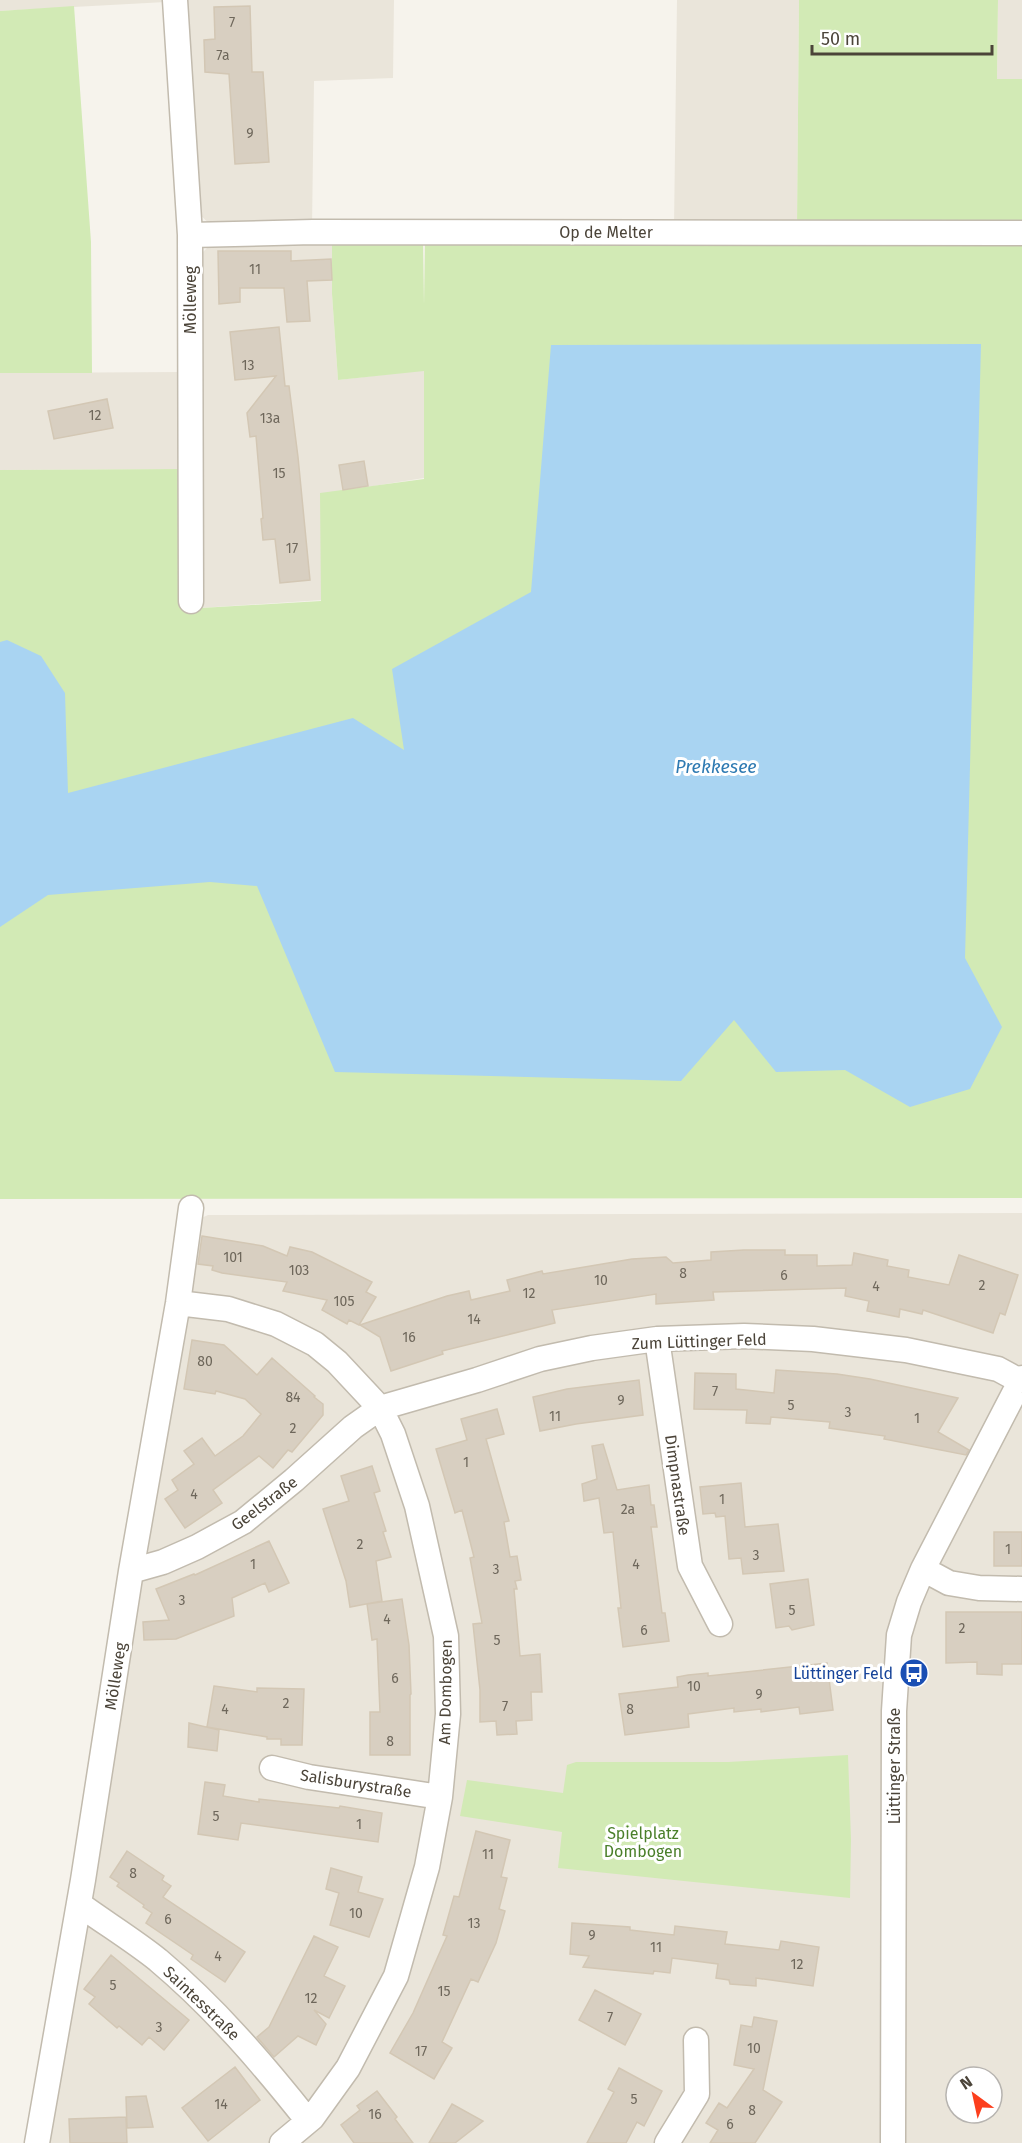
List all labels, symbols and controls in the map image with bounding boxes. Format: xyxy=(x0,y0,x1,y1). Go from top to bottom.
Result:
house number: 7 xyxy=(229,14,235,31)
scale bar xyxy=(812,18,992,56)
text: 50 m xyxy=(821,28,860,50)
house number: 7a xyxy=(216,47,230,64)
house number: 9 xyxy=(246,125,254,142)
street label: Op de Melter xyxy=(559,223,654,242)
house number: 11 xyxy=(249,261,261,278)
street label: Mölleweg xyxy=(181,265,200,334)
house number: 13 xyxy=(241,357,255,374)
house number: 12 xyxy=(89,407,102,424)
house number: 13a xyxy=(260,410,280,427)
house number: 15 xyxy=(272,465,286,482)
house number: 17 xyxy=(286,540,298,557)
water label: Prekkesee xyxy=(675,756,757,778)
house number: 101 xyxy=(223,1249,243,1266)
house number: 103 xyxy=(289,1262,309,1279)
house number: 8 xyxy=(679,1265,687,1282)
house number: 6 xyxy=(780,1267,788,1284)
house number: 10 xyxy=(594,1272,608,1289)
house number: 2 xyxy=(979,1277,986,1294)
house number: 4 xyxy=(872,1278,880,1295)
house number: 12 xyxy=(523,1285,536,1302)
house number: 105 xyxy=(334,1293,354,1310)
house number: 14 xyxy=(467,1311,481,1328)
house number: 16 xyxy=(402,1329,416,1346)
street label: Zum Lüttinger Feld xyxy=(631,1330,767,1353)
house number: 80 xyxy=(197,1353,213,1370)
house number: 7 xyxy=(712,1383,718,1400)
house number: 84 xyxy=(285,1389,301,1406)
house number: 9 xyxy=(617,1392,625,1409)
house number: 5 xyxy=(787,1397,795,1414)
house number: 3 xyxy=(845,1404,852,1421)
house number: 11 xyxy=(549,1408,561,1425)
house number: 1 xyxy=(914,1410,920,1427)
house number: 2 xyxy=(290,1420,297,1437)
street label: Dimpnastraße xyxy=(661,1433,694,1537)
house number: 1 xyxy=(463,1454,469,1471)
street label: Geelstraße xyxy=(227,1472,301,1534)
house number: 4 xyxy=(190,1486,198,1503)
house number: 1 xyxy=(719,1491,725,1508)
house number: 2a xyxy=(621,1501,635,1518)
house number: 2 xyxy=(357,1536,364,1553)
house number: 1 xyxy=(1005,1541,1011,1558)
house number: 3 xyxy=(753,1547,760,1564)
house number: 1 xyxy=(250,1556,256,1573)
house number: 4 xyxy=(632,1556,640,1573)
house number: 3 xyxy=(493,1561,500,1578)
house number: 3 xyxy=(179,1592,186,1609)
house number: 5 xyxy=(788,1602,796,1619)
house number: 4 xyxy=(383,1611,391,1628)
house number: 2 xyxy=(959,1620,966,1637)
house number: 6 xyxy=(640,1622,648,1639)
house number: 5 xyxy=(493,1632,501,1649)
street label: Am Dombogen xyxy=(435,1639,456,1745)
street label: Mölleweg xyxy=(101,1640,130,1711)
bus stop icon: Lüttinger Feld xyxy=(898,1657,930,1689)
place label: Lüttinger Feld xyxy=(793,1664,893,1683)
house number: 6 xyxy=(391,1670,399,1687)
house number: 10 xyxy=(687,1678,701,1695)
house number: 9 xyxy=(755,1686,763,1703)
house number: 2 xyxy=(283,1695,290,1712)
house number: 7 xyxy=(502,1698,508,1715)
house number: 4 xyxy=(221,1701,229,1718)
house number: 8 xyxy=(626,1701,634,1718)
street label: Lüttinger Straße xyxy=(885,1708,904,1824)
house number: 8 xyxy=(386,1733,394,1750)
street label: Salisburystraße xyxy=(299,1765,413,1802)
house number: 5 xyxy=(212,1808,220,1825)
house number: 1 xyxy=(356,1816,362,1833)
park label: Spielplatz Dombogen xyxy=(604,1824,682,1861)
house number: 11 xyxy=(482,1846,494,1863)
house number: 8 xyxy=(129,1865,137,1882)
house number: 10 xyxy=(349,1905,363,1922)
house number: 6 xyxy=(164,1911,172,1928)
house number: 13 xyxy=(467,1915,481,1932)
house number: 9 xyxy=(588,1927,596,1944)
house number: 11 xyxy=(650,1939,662,1956)
house number: 4 xyxy=(214,1948,222,1965)
house number: 12 xyxy=(791,1956,804,1973)
street label: Saintesstraße xyxy=(160,1962,244,2044)
house number: 5 xyxy=(109,1977,117,1994)
house number: 15 xyxy=(437,1983,451,2000)
house number: 12 xyxy=(305,1990,318,2007)
house number: 7 xyxy=(607,2009,613,2026)
house number: 3 xyxy=(156,2019,163,2036)
house number: 10 xyxy=(747,2040,761,2057)
house number: 17 xyxy=(415,2043,427,2060)
north arrow xyxy=(944,2065,1004,2125)
text: N xyxy=(956,2072,976,2094)
house number: 5 xyxy=(630,2091,638,2108)
house number: 14 xyxy=(214,2096,228,2113)
house number: 8 xyxy=(748,2102,756,2119)
house number: 16 xyxy=(368,2106,382,2123)
house number: 6 xyxy=(726,2116,734,2133)

